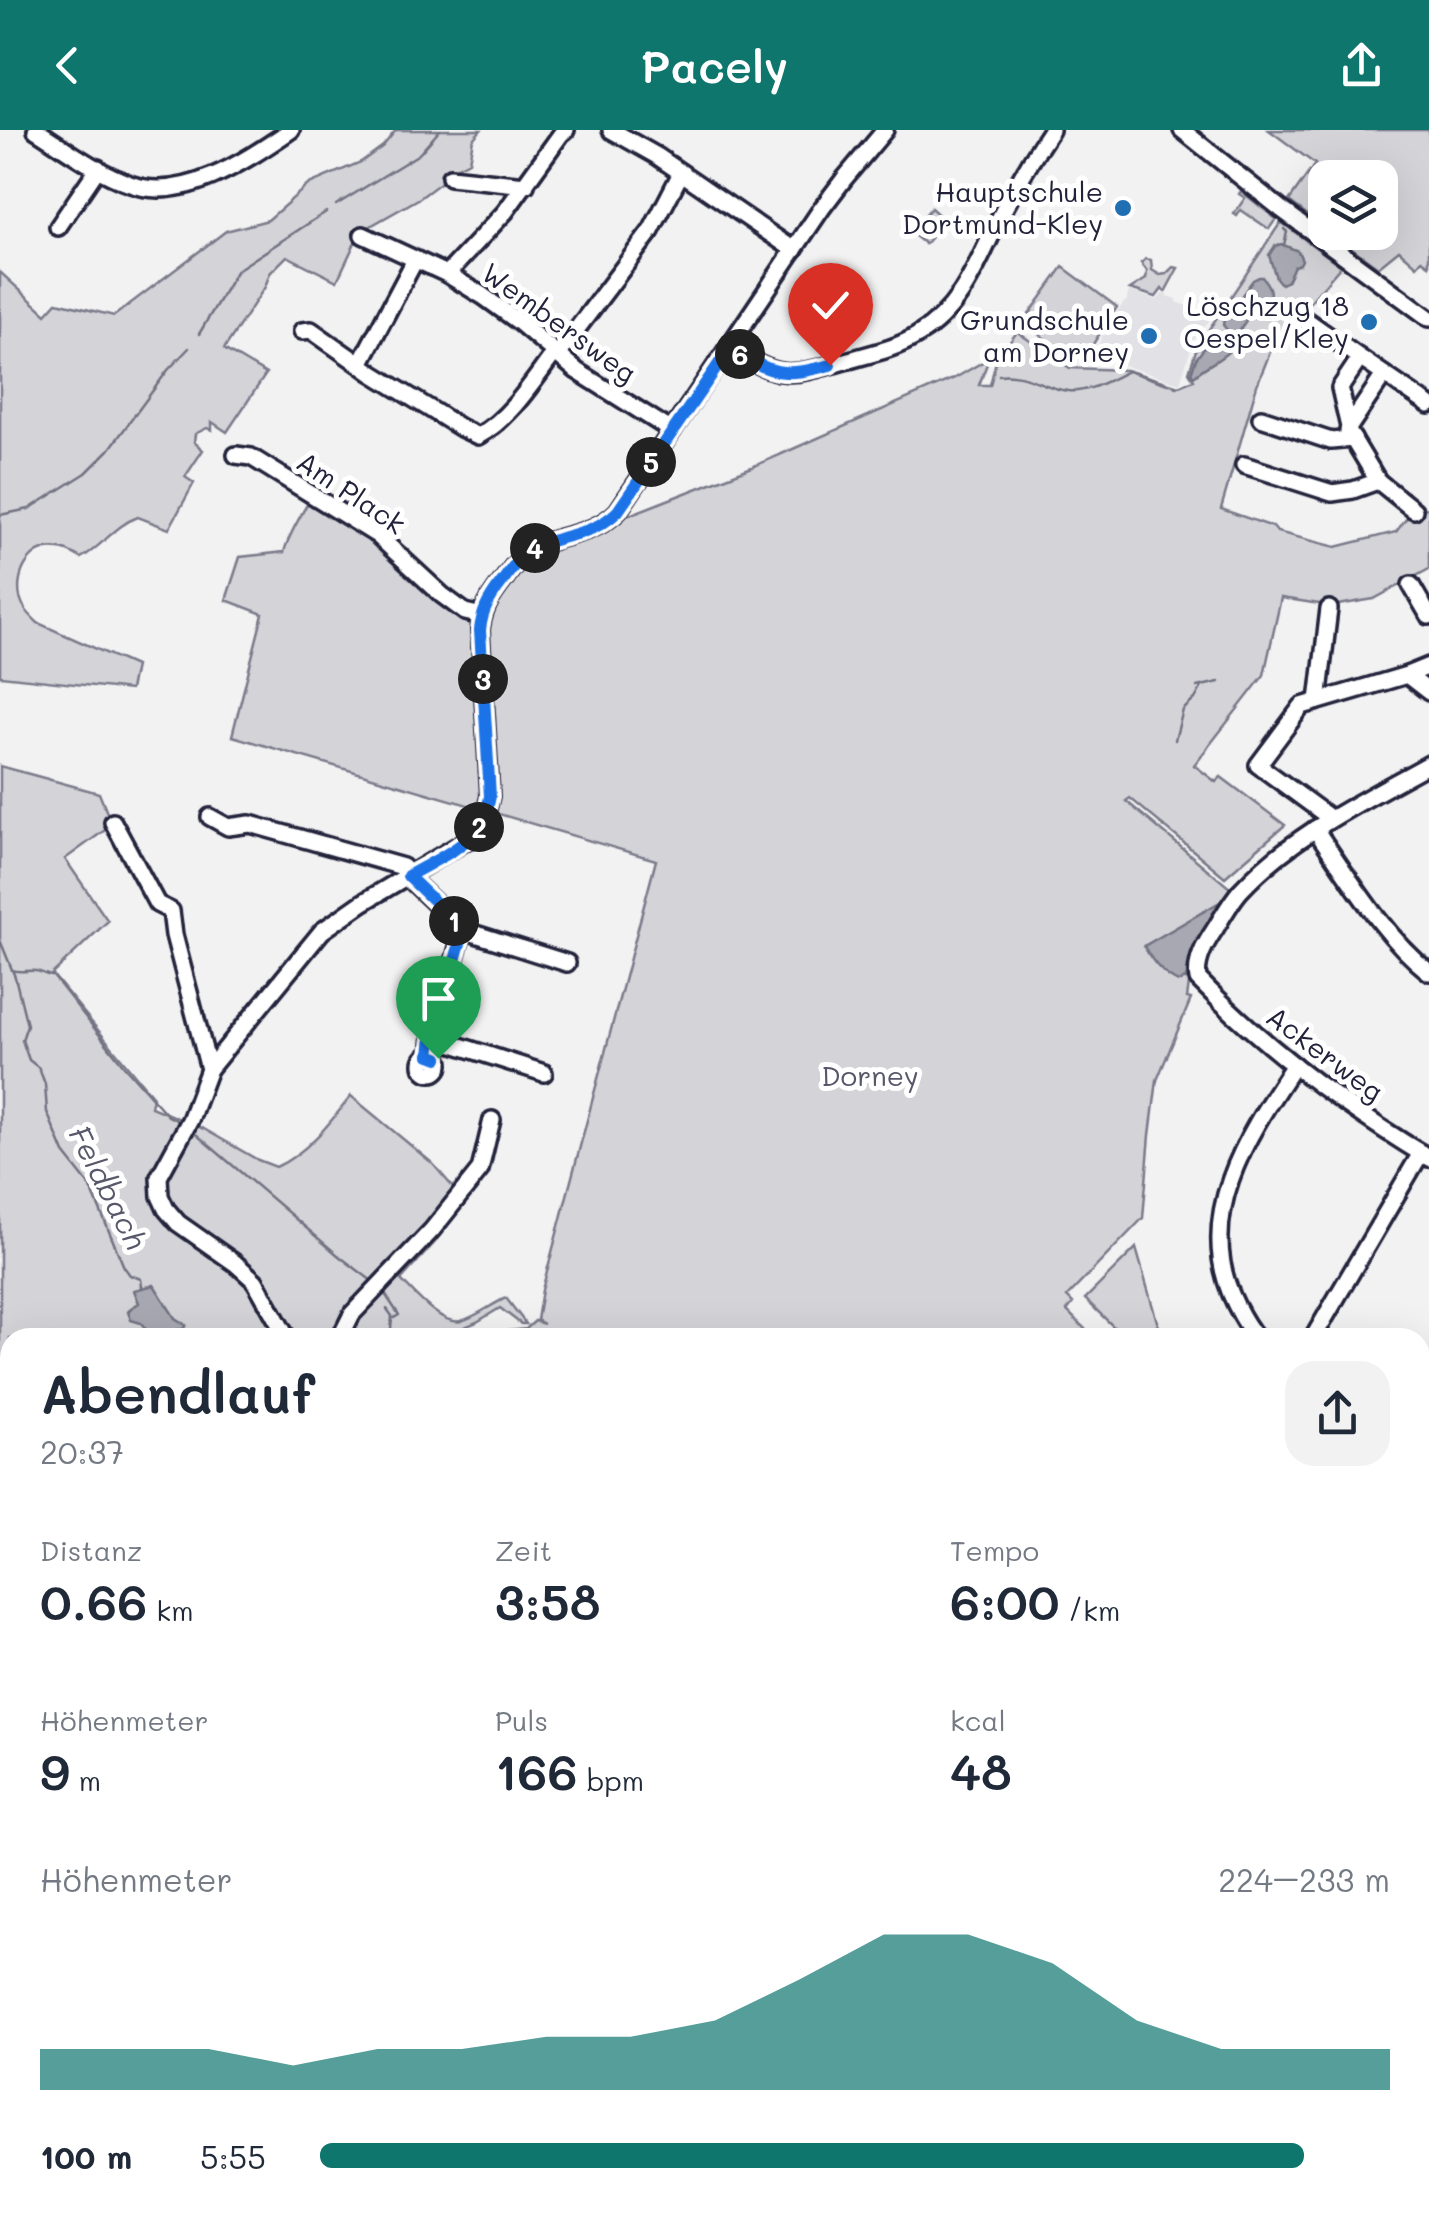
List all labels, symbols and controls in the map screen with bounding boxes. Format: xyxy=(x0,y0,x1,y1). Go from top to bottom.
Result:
text: Pacely xyxy=(641,36,788,94)
icon: back xyxy=(40,38,95,93)
icon: share xyxy=(1334,38,1389,93)
map controls xyxy=(1308,160,1398,250)
button: layers xyxy=(1308,160,1398,250)
place label: Hauptschule Dortmund-Kley xyxy=(902,173,1103,241)
marker: Hauptschule Dortmund-Kley xyxy=(1112,197,1134,219)
street label: Wembersweg xyxy=(475,254,644,390)
pin xyxy=(788,263,873,366)
icon: check xyxy=(803,278,858,333)
place label: Löschzug 18 Oespel/Kley xyxy=(1184,287,1349,355)
place label: Grundschule am Dorney xyxy=(960,301,1129,369)
marker: Löschzug 18 Oespel/Kley xyxy=(1358,311,1380,333)
marker: Grundschule am Dorney xyxy=(1138,325,1160,347)
pin: 6 xyxy=(715,329,765,379)
text: 6 xyxy=(732,336,748,372)
pin: 5 xyxy=(626,437,676,487)
street label: Am Plack xyxy=(290,443,413,542)
text: 5 xyxy=(643,444,659,480)
pin: 4 xyxy=(510,523,560,573)
text: 4 xyxy=(526,530,544,566)
pin: 3 xyxy=(458,654,508,704)
text: 3 xyxy=(475,661,491,697)
pin: 2 xyxy=(454,802,504,852)
text: 2 xyxy=(471,809,487,845)
pin: 1 xyxy=(429,896,479,946)
text: 1 xyxy=(448,903,460,939)
pin xyxy=(396,956,481,1059)
icon: arrive xyxy=(411,971,466,1026)
street label: Ackerweg xyxy=(1260,997,1391,1109)
park label: Dorney xyxy=(821,1057,919,1093)
water label: Feldbach xyxy=(60,1118,157,1256)
text: Abendlauf xyxy=(40,1356,315,1428)
button: share xyxy=(1285,1361,1390,1466)
text: 20:37 xyxy=(40,1430,124,1472)
text: Distanz xyxy=(40,1532,142,1568)
text: Zeit xyxy=(495,1532,552,1568)
text: Tempo xyxy=(950,1532,1039,1568)
text: 0.66 xyxy=(40,1568,147,1634)
text: 3:58 xyxy=(495,1568,600,1634)
text: 6:00 xyxy=(950,1568,1059,1634)
text: km xyxy=(147,1592,194,1628)
text: /km xyxy=(1059,1592,1120,1628)
text: Höhenmeter xyxy=(40,1702,209,1738)
text: Puls xyxy=(495,1702,548,1738)
text: kcal xyxy=(950,1702,1006,1738)
text: 9 xyxy=(40,1738,70,1804)
text: 166 xyxy=(495,1738,578,1804)
text: 48 xyxy=(950,1738,1012,1804)
text: m xyxy=(70,1762,101,1798)
text: bpm xyxy=(578,1762,644,1798)
text: Höhenmeter xyxy=(40,1858,233,1900)
text: 224–233 m xyxy=(1218,1858,1390,1900)
text: 100 m xyxy=(40,2135,132,2177)
text: 5:55 xyxy=(200,2135,266,2177)

